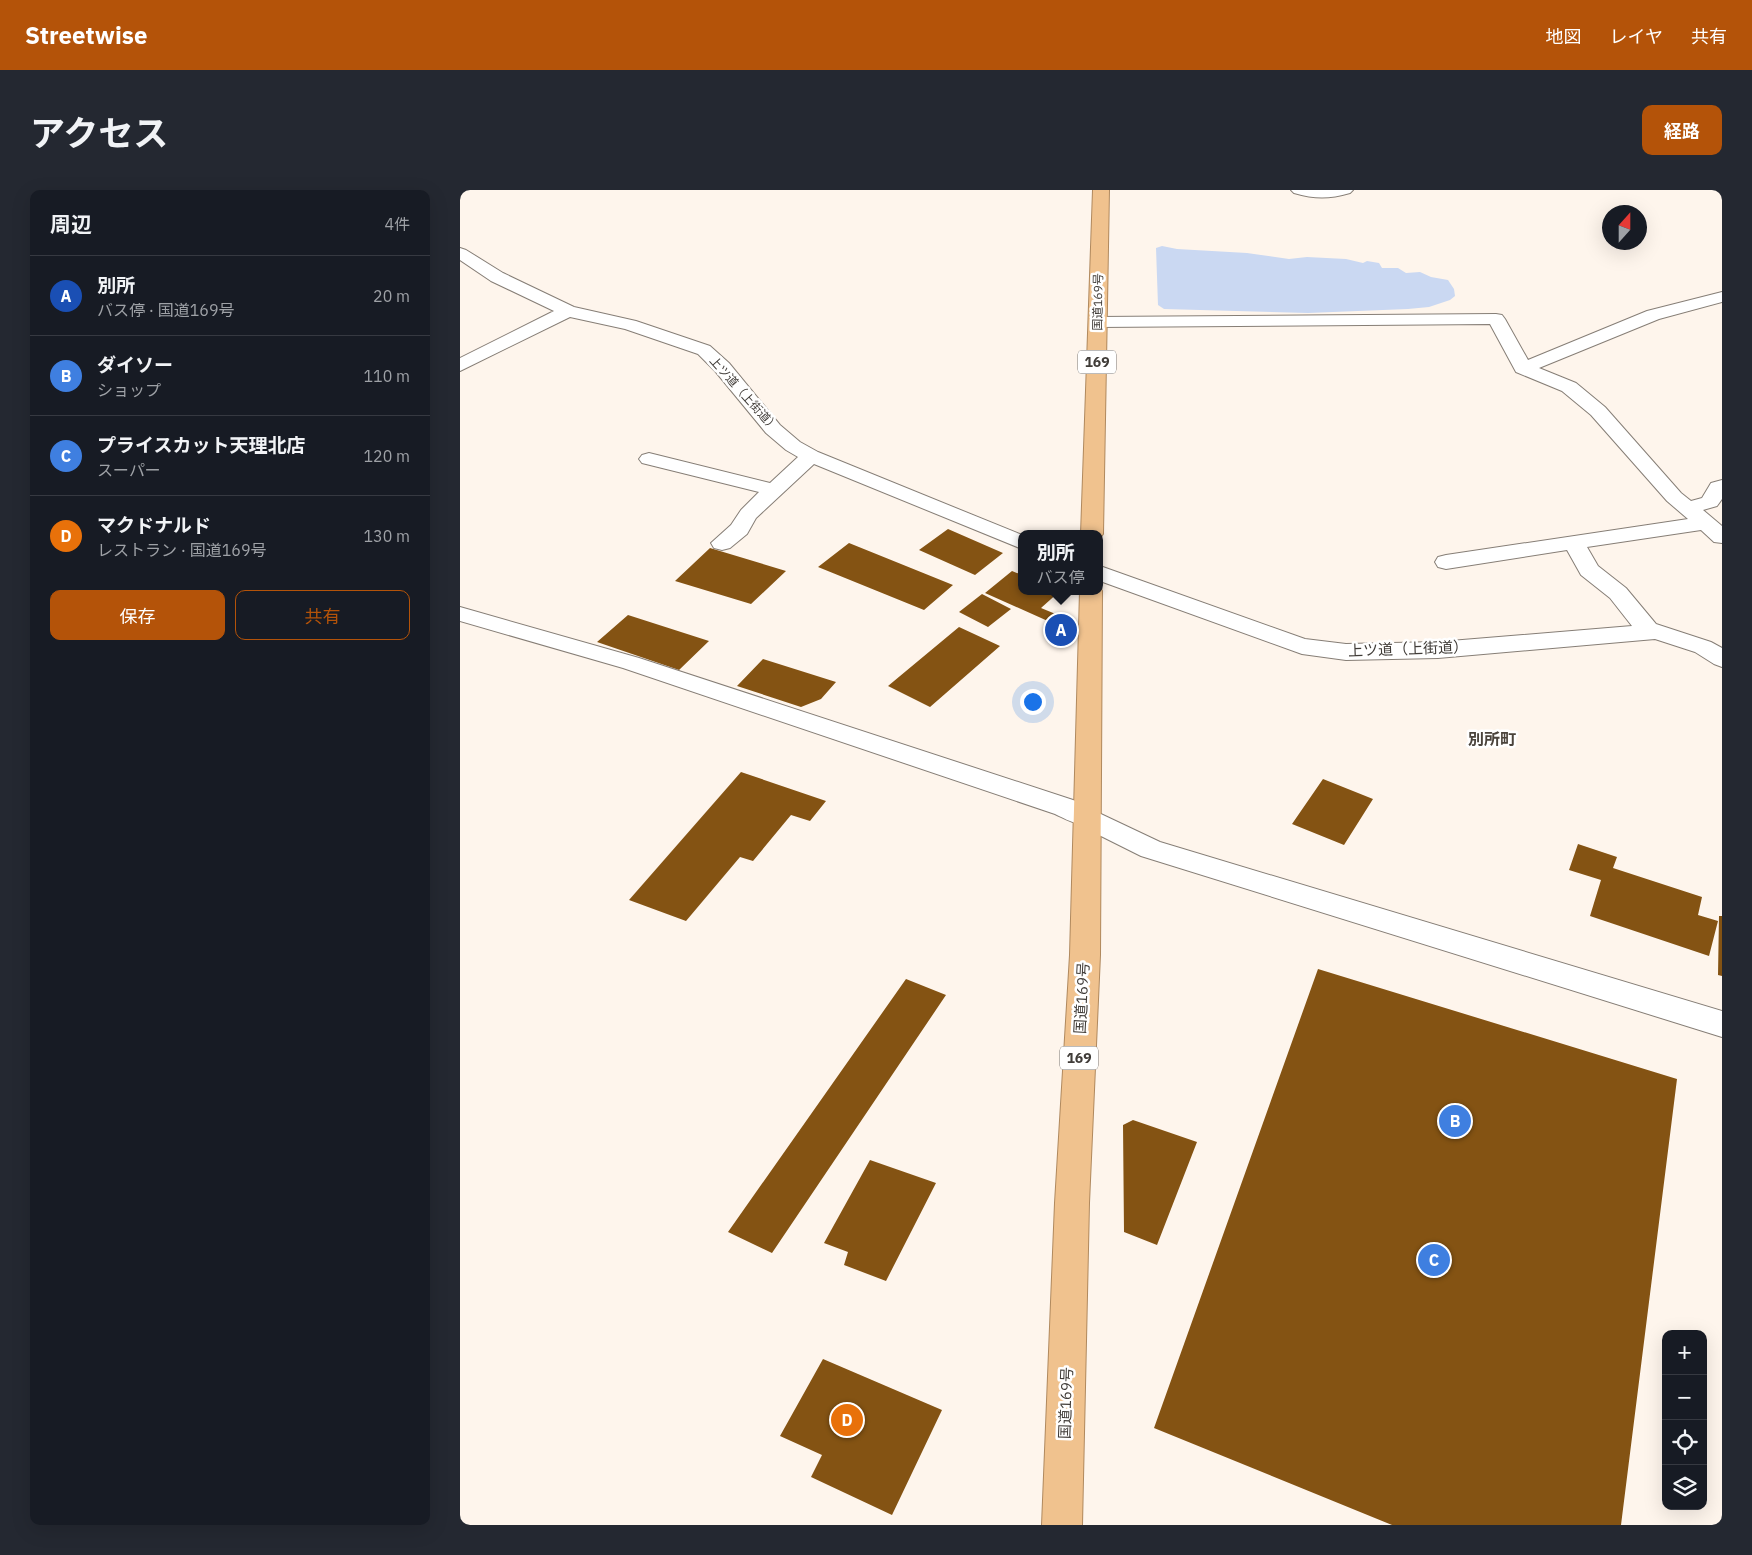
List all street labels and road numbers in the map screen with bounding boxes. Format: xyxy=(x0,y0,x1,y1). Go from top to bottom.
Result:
street label: 国道169号 xyxy=(1089,273,1106,331)
road number: 169 xyxy=(1078,350,1116,373)
street label: 上ツ道（上街道） xyxy=(707,353,782,434)
street label: 上ツ道（上街道） xyxy=(1348,637,1468,660)
street label: 国道169号 xyxy=(1070,962,1093,1034)
road number: 169 xyxy=(1060,1046,1098,1070)
street label: 国道169号 xyxy=(1055,1367,1076,1439)

